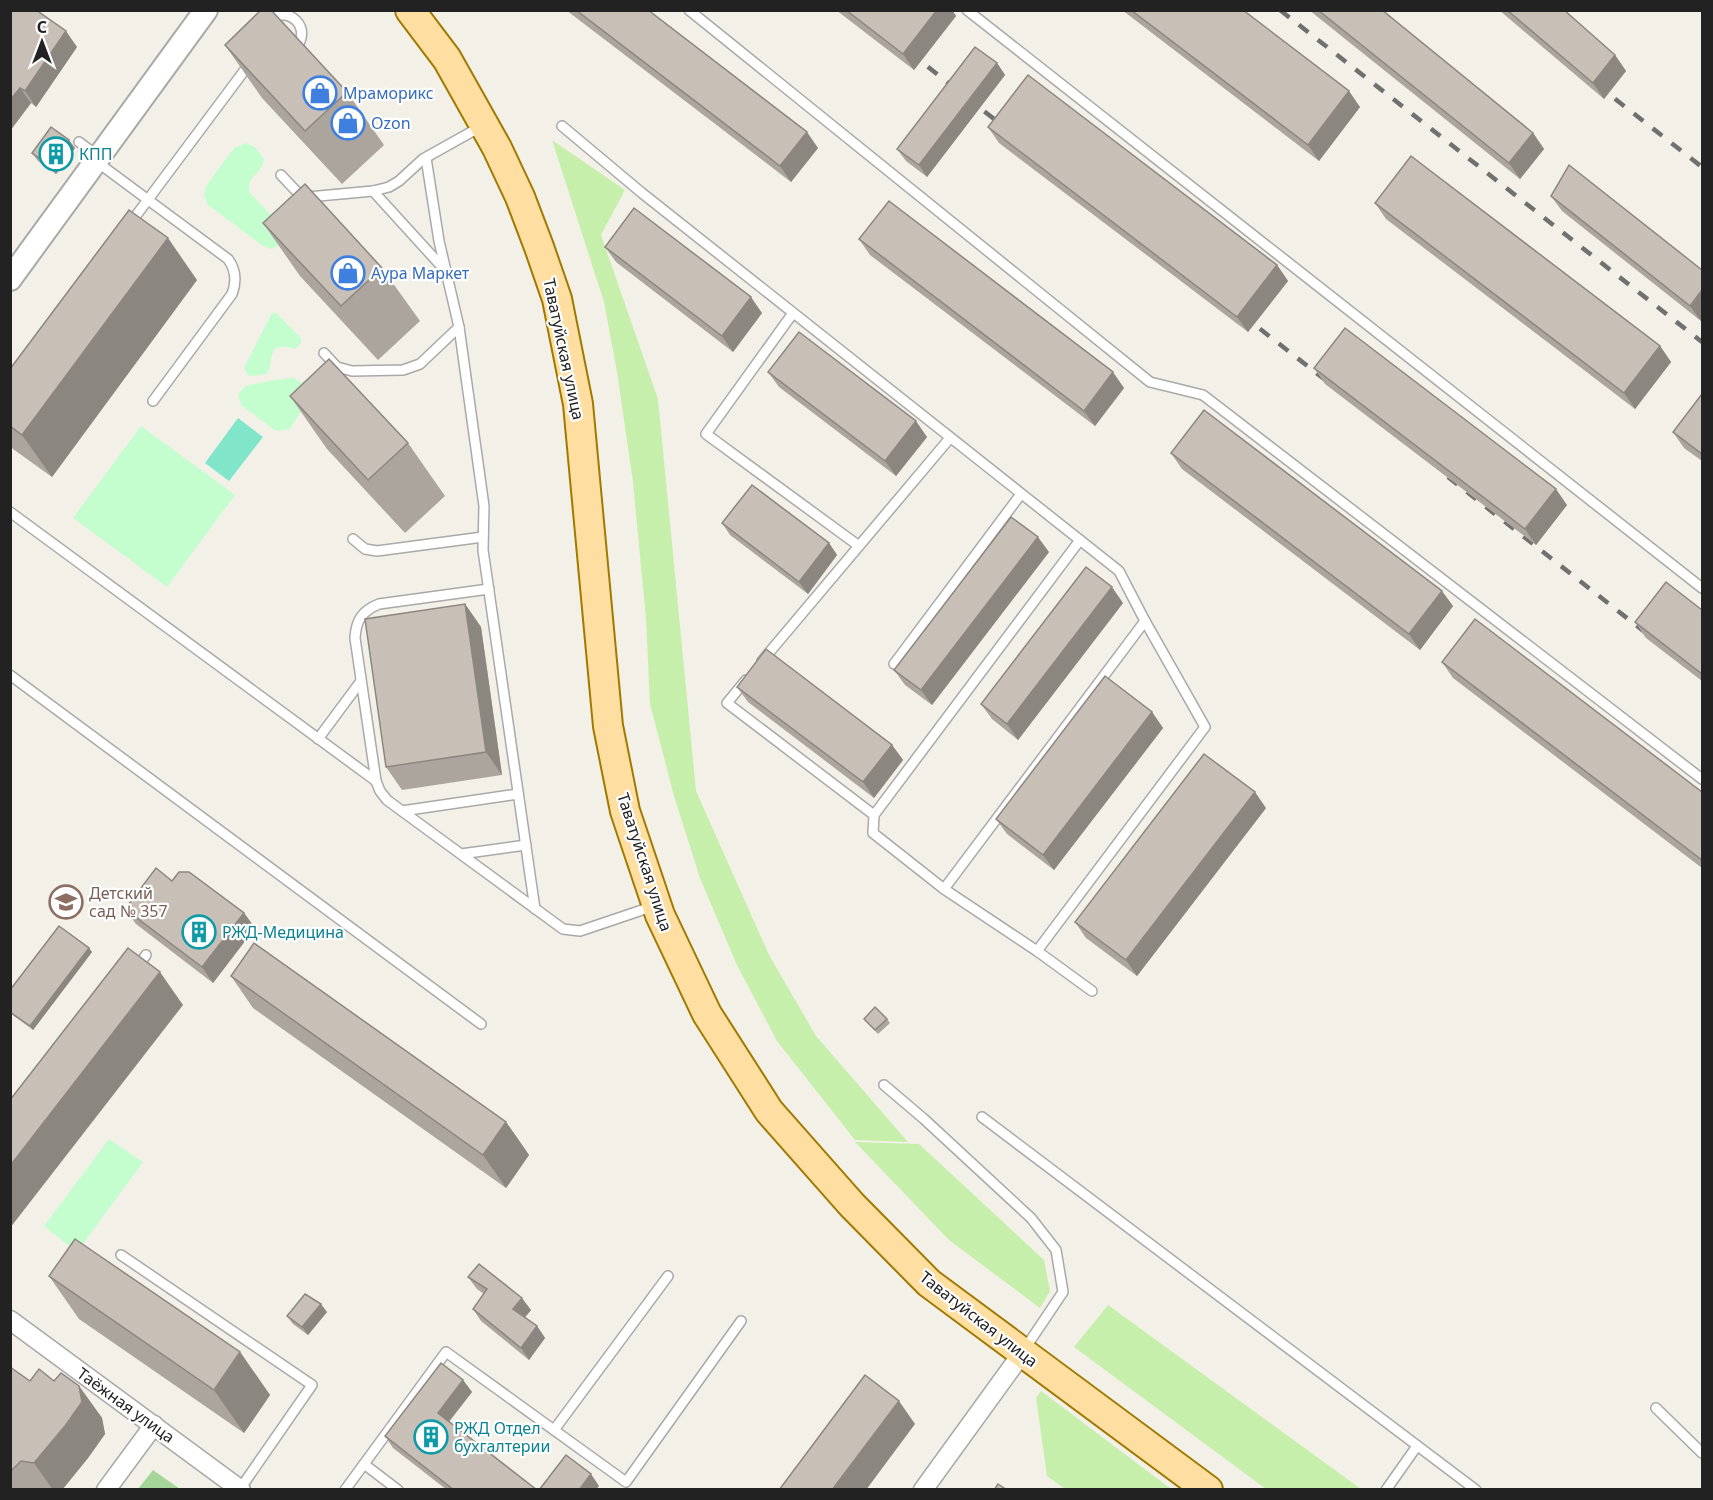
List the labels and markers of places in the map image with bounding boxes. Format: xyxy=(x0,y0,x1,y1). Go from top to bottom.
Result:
shop icon: Мраморикс xyxy=(302,75,338,111)
place label: Мраморикс xyxy=(343,82,434,104)
shop icon: Ozon xyxy=(330,105,366,141)
place label: Ozon xyxy=(371,112,411,134)
building icon: КПП xyxy=(38,136,74,172)
place label: КПП xyxy=(79,143,112,165)
shop icon: Аура Маркет xyxy=(330,255,366,291)
place label: Аура Маркет xyxy=(371,262,470,284)
place label: Детский сад № 357 xyxy=(89,882,168,922)
school or university icon: Детский сад № 357 xyxy=(48,884,84,920)
building icon: РЖД-Медицина xyxy=(181,914,217,950)
place label: РЖД-Медицина xyxy=(222,921,344,943)
place label: РЖД Отдел бухгалтерии xyxy=(454,1417,550,1457)
building icon: РЖД Отдел бухгалтерии xyxy=(413,1419,449,1455)

